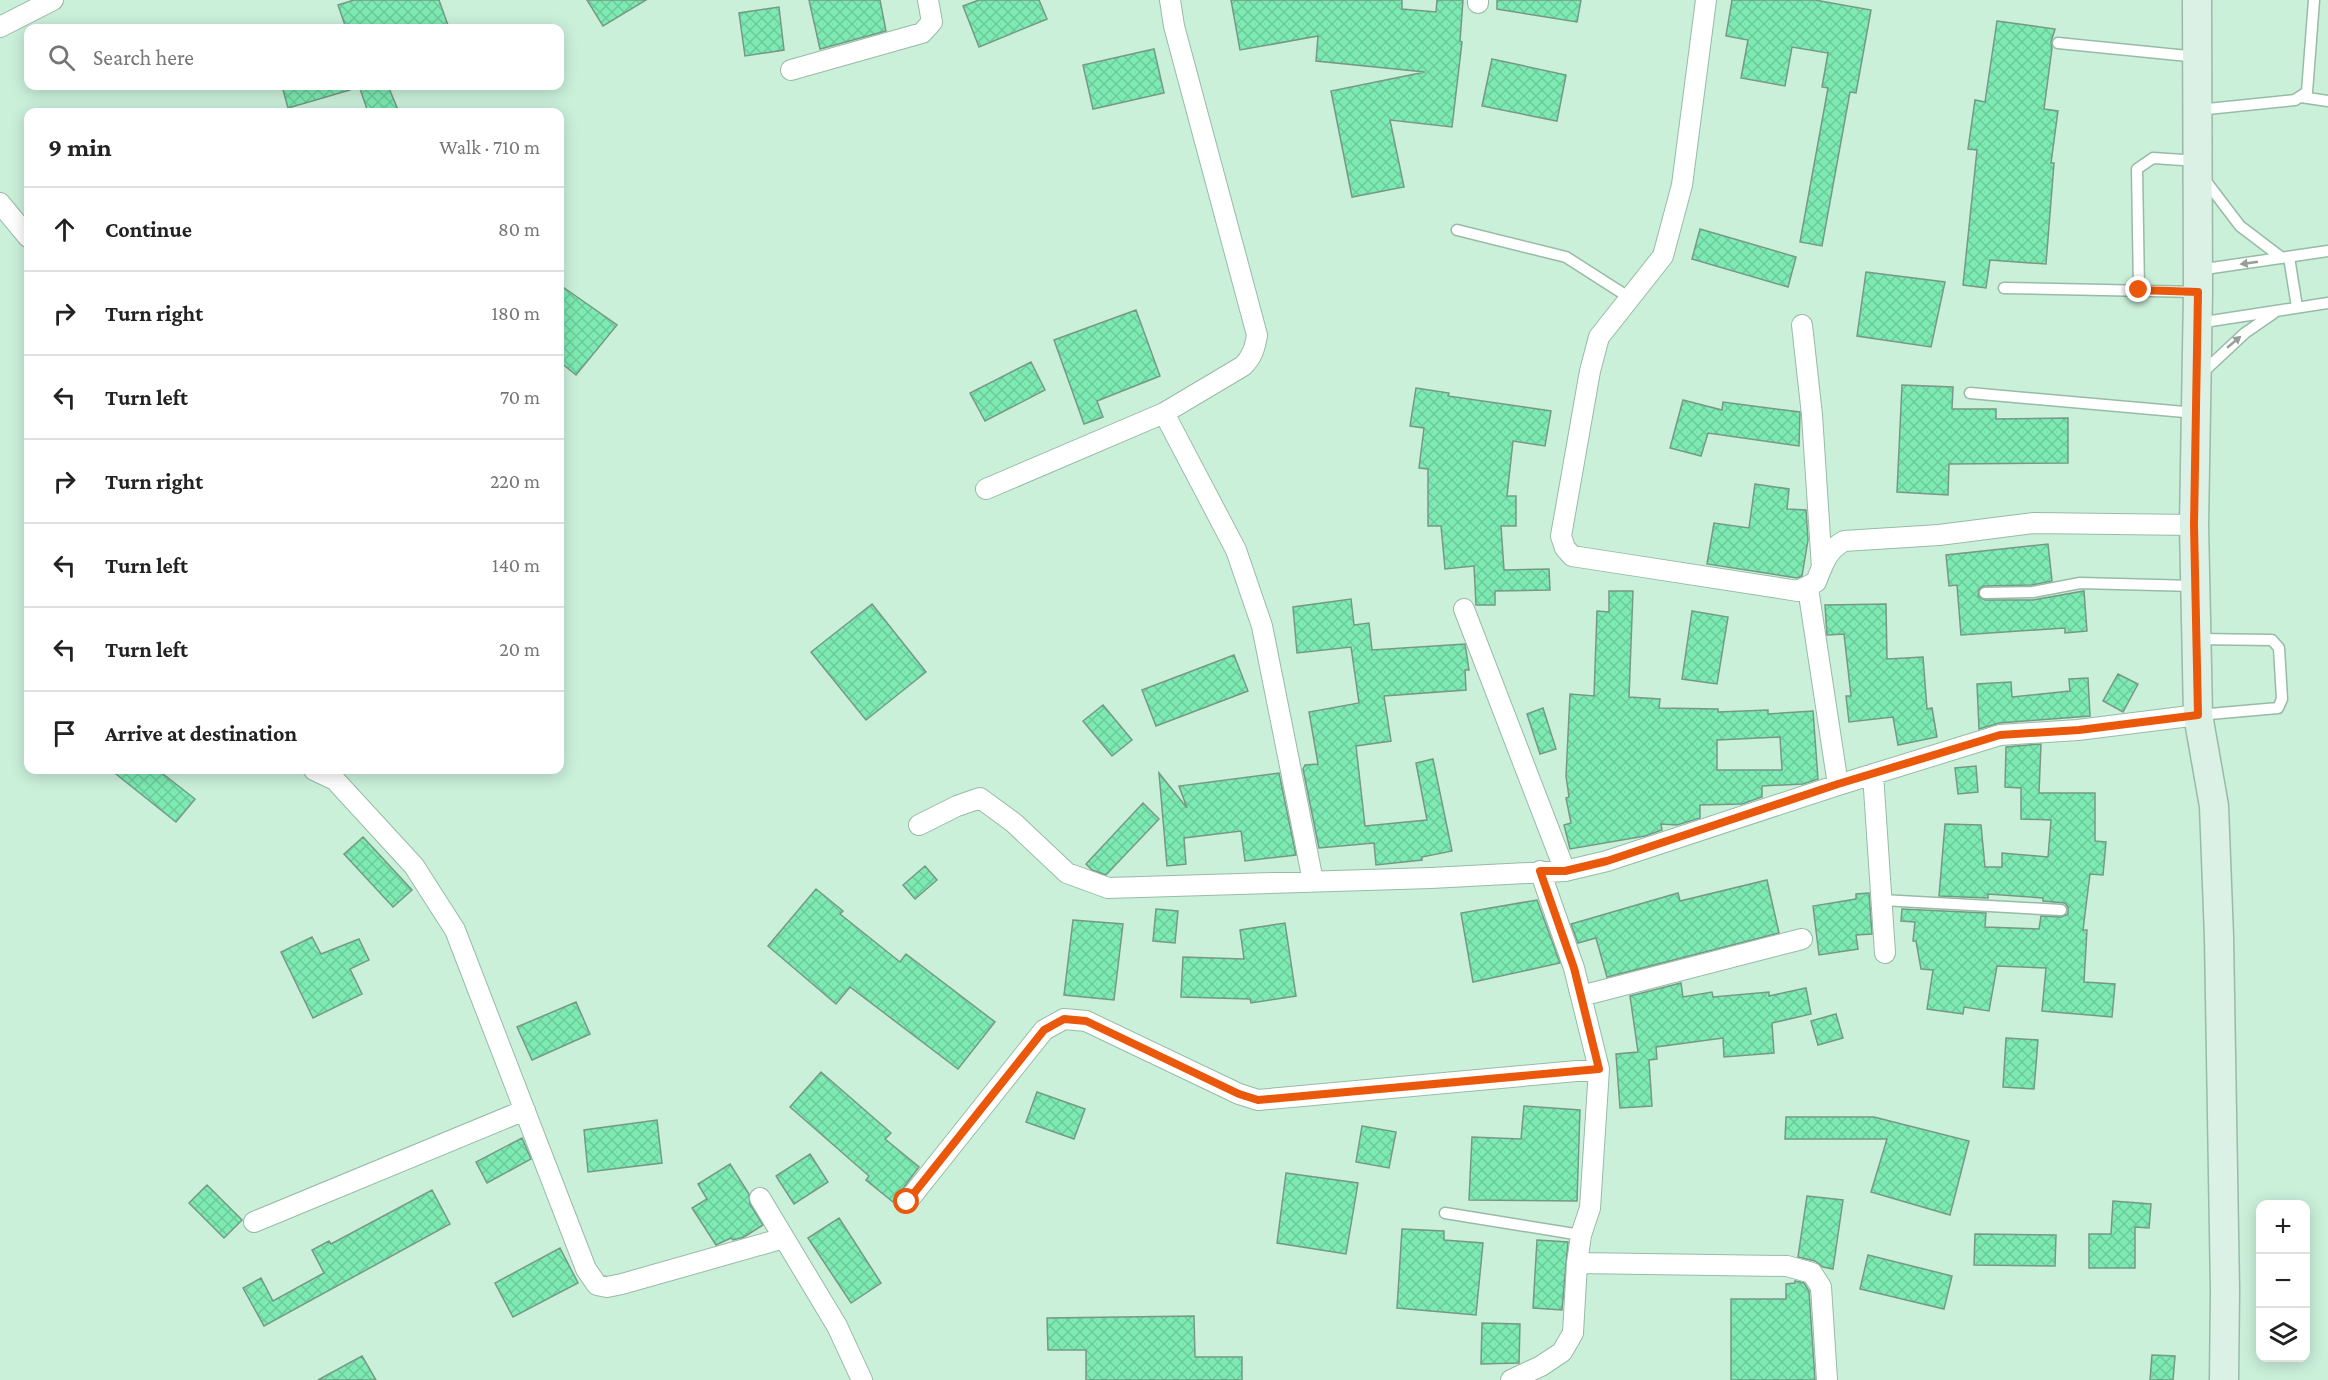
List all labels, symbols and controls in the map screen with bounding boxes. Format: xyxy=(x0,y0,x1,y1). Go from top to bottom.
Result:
search box xyxy=(24,24,564,90)
icon: search xyxy=(45,41,78,74)
text: Search here xyxy=(93,45,194,70)
text: 9 min xyxy=(48,133,112,162)
text: Walk · 710 m xyxy=(439,136,540,158)
icon: ahead xyxy=(48,213,81,246)
text: Continue xyxy=(105,217,192,242)
text: 80 m xyxy=(498,218,540,240)
one-way arrow xyxy=(2240,258,2259,267)
route end xyxy=(2125,276,2151,302)
icon: right xyxy=(48,297,81,330)
text: Turn right xyxy=(105,301,203,326)
text: 180 m xyxy=(491,302,540,324)
one-way arrow xyxy=(2226,336,2241,349)
icon: left xyxy=(48,381,81,414)
text: Turn left xyxy=(105,385,188,410)
text: 70 m xyxy=(500,386,540,408)
icon: right xyxy=(48,465,81,498)
text: Turn right xyxy=(105,469,203,494)
text: 220 m xyxy=(490,470,540,492)
icon: left xyxy=(48,549,81,582)
text: Turn left xyxy=(105,553,188,578)
text: 140 m xyxy=(492,554,540,576)
icon: left xyxy=(48,633,81,666)
text: Turn left xyxy=(105,637,188,662)
text: 20 m xyxy=(499,638,540,660)
icon: arrive xyxy=(48,717,81,750)
text: Arrive at destination xyxy=(105,721,297,746)
route start xyxy=(893,1188,919,1214)
map controls xyxy=(2256,1200,2310,1362)
button: + xyxy=(2256,1200,2310,1254)
button: − xyxy=(2256,1254,2310,1308)
button: layers xyxy=(2256,1308,2310,1362)

